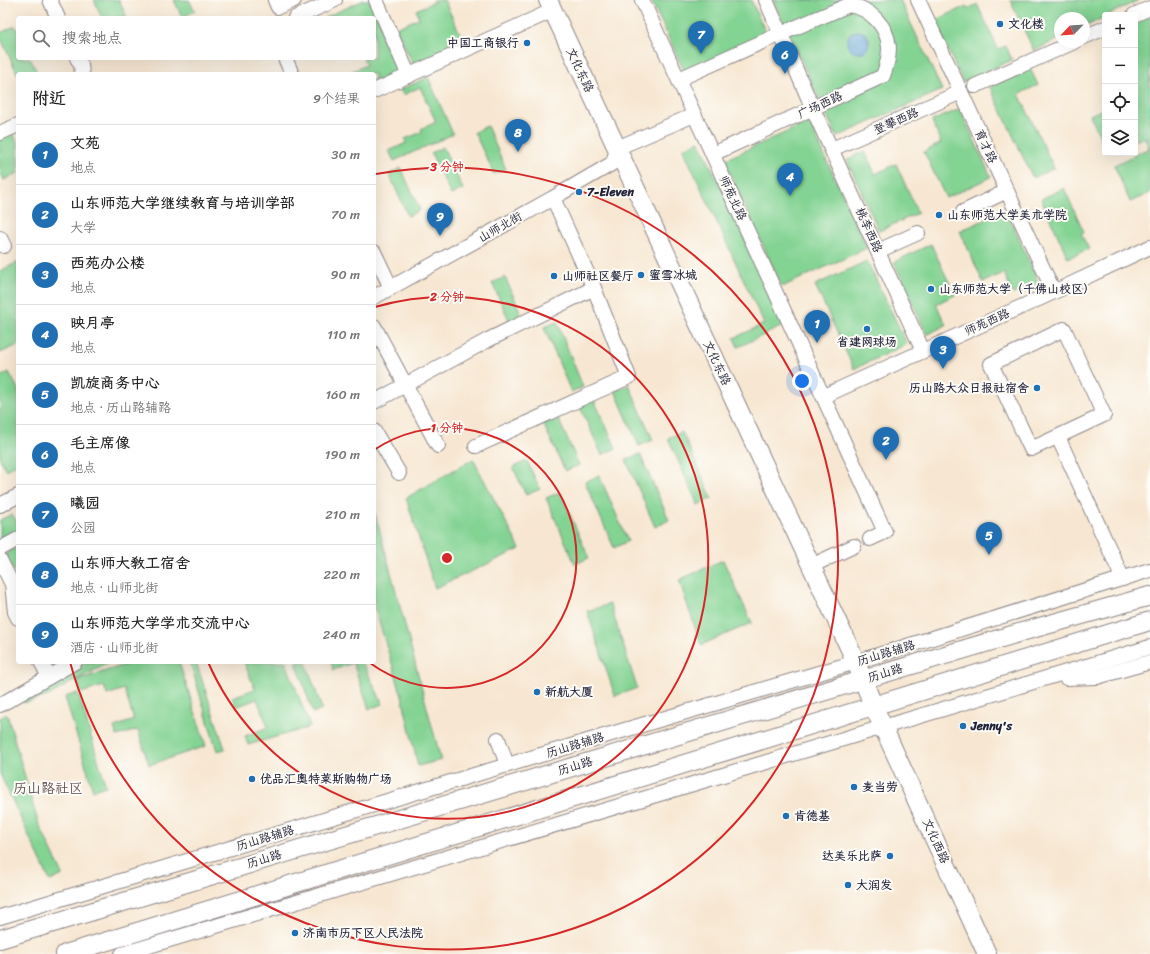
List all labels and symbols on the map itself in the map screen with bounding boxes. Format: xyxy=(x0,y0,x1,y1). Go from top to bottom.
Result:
north arrow xyxy=(1054,12,1090,48)
place label: 文化楼 xyxy=(1008,13,1044,35)
marker: 文化楼 xyxy=(995,19,1005,29)
pin: 7 xyxy=(688,21,714,54)
place label: 中国工商银行 xyxy=(447,32,519,54)
marker: 中国工商银行 xyxy=(522,38,532,48)
pin: 6 xyxy=(772,41,798,74)
street label: 文化东路 xyxy=(560,44,600,96)
street label: 广场西路 xyxy=(794,85,846,125)
street label: 登攀西路 xyxy=(870,101,922,141)
pin: 8 xyxy=(505,119,531,152)
street label: 育才路 xyxy=(968,125,1004,167)
text: 3 分钟 xyxy=(429,156,464,178)
pin: 4 xyxy=(777,163,803,196)
street label: 师苑北路 xyxy=(713,172,753,224)
place label: 7-Eleven xyxy=(587,181,634,203)
marker: 7-Eleven xyxy=(574,187,584,197)
pin: 9 xyxy=(427,203,453,236)
street label: 桃李西路 xyxy=(849,204,889,256)
place label: 山东师范大学美术学院 xyxy=(947,204,1067,226)
street label: 山师北街 xyxy=(474,205,526,249)
marker: 山东师范大学美术学院 xyxy=(934,210,944,220)
place label: 蜜雪冰城 xyxy=(649,264,697,286)
place label: 山师社区餐厅 xyxy=(562,265,634,287)
marker: 蜜雪冰城 xyxy=(636,270,646,280)
marker: 山师社区餐厅 xyxy=(549,271,559,281)
place label: 山东师范大学（千佛山校区） xyxy=(939,278,1095,300)
marker: 山东师范大学（千佛山校区） xyxy=(926,284,936,294)
text: 2 分钟 xyxy=(429,286,464,308)
street label: 师苑西路 xyxy=(961,302,1013,342)
pin: 1 xyxy=(804,310,830,343)
marker: 省建网球场 xyxy=(862,324,872,334)
place label: 省建网球场 xyxy=(837,331,897,353)
pin: 3 xyxy=(930,336,956,369)
street label: 文化东路 xyxy=(697,337,737,389)
your location xyxy=(792,371,812,391)
place label: 历山路大众日报社宿舍 xyxy=(909,377,1029,399)
marker: 历山路大众日报社宿舍 xyxy=(1032,383,1042,393)
text: 1 分钟 xyxy=(431,417,463,439)
pin: 2 xyxy=(873,427,899,460)
pin: 5 xyxy=(976,522,1002,555)
centre of rings xyxy=(440,551,454,565)
street label: 历山路辅路 xyxy=(854,634,918,672)
street label: 历山路 xyxy=(865,657,905,689)
place label: 新航大厦 xyxy=(545,681,593,703)
marker: 新航大厦 xyxy=(532,687,542,697)
place label: Jenny's xyxy=(970,715,1012,737)
marker: Jenny's xyxy=(958,721,968,731)
street label: 历山路辅路 xyxy=(543,726,607,764)
street label: 历山路 xyxy=(555,750,595,782)
place label: 优品汇奥特莱斯购物广场 xyxy=(260,768,392,790)
marker: 优品汇奥特莱斯购物广场 xyxy=(247,774,257,784)
district label: 历山路社区 xyxy=(13,776,83,801)
place label: 麦当劳 xyxy=(862,776,898,798)
marker: 麦当劳 xyxy=(849,782,859,792)
place label: 肯德基 xyxy=(794,805,830,827)
marker: 肯德基 xyxy=(781,811,791,821)
street label: 文化西路 xyxy=(916,815,956,867)
street label: 历山路辅路 xyxy=(233,819,297,857)
street label: 历山路 xyxy=(244,843,284,875)
place label: 达美乐比萨 xyxy=(822,845,882,867)
marker: 达美乐比萨 xyxy=(885,851,895,861)
place label: 大润发 xyxy=(856,874,892,896)
marker: 大润发 xyxy=(843,880,853,890)
place label: 济南市历下区人民法院 xyxy=(303,922,423,944)
marker: 济南市历下区人民法院 xyxy=(290,928,300,938)

